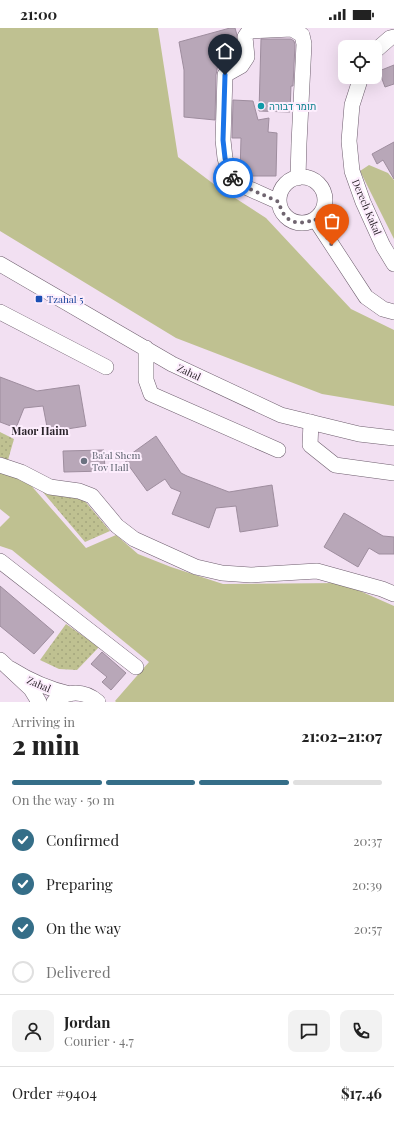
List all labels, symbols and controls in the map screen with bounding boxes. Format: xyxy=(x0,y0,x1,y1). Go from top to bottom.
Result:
text: 21:00 xyxy=(20,4,57,24)
pin xyxy=(208,34,242,75)
icon: home xyxy=(214,40,236,62)
map controls xyxy=(338,40,382,84)
button: locate xyxy=(338,40,382,84)
place label: תומר דבורה xyxy=(269,99,316,113)
marker: תומר דבורה xyxy=(256,101,266,111)
courier xyxy=(213,158,253,198)
icon: bike xyxy=(222,167,244,189)
street label: Derech Kakal xyxy=(349,177,385,237)
pin xyxy=(315,204,349,245)
icon: bag xyxy=(321,210,343,232)
place label: Tzahal 5 xyxy=(47,292,83,306)
marker: Tzahal 5 xyxy=(34,294,44,304)
street label: Zahal xyxy=(175,360,203,384)
district label: Maor Haim xyxy=(11,423,69,438)
place label: Ba'al Shem Tov Hall xyxy=(92,448,140,474)
marker: Ba'al Shem Tov Hall xyxy=(79,456,89,466)
street label: Zahal xyxy=(25,673,53,695)
text: Arriving in xyxy=(12,713,75,730)
text: 21:02–21:07 xyxy=(301,726,382,746)
text: 2 min xyxy=(12,727,80,762)
text: On the way · 50 m xyxy=(12,791,115,808)
icon: check xyxy=(12,829,34,851)
text: Confirmed xyxy=(46,830,119,850)
text: 20:37 xyxy=(353,832,382,849)
icon: check xyxy=(12,873,34,895)
text: Preparing xyxy=(46,874,113,894)
text: 20:39 xyxy=(352,876,382,893)
icon: check xyxy=(12,917,34,939)
text: On the way xyxy=(46,918,121,938)
text: 20:57 xyxy=(354,920,382,937)
text: Delivered xyxy=(46,962,111,982)
button: person xyxy=(12,1010,54,1052)
button: chat xyxy=(288,1010,330,1052)
button: phone xyxy=(340,1010,382,1052)
text: Jordan xyxy=(64,1012,110,1032)
text: Courier · 4.7 xyxy=(64,1032,134,1049)
text: Order #9404 xyxy=(12,1083,97,1103)
text: $17.46 xyxy=(341,1083,382,1103)

